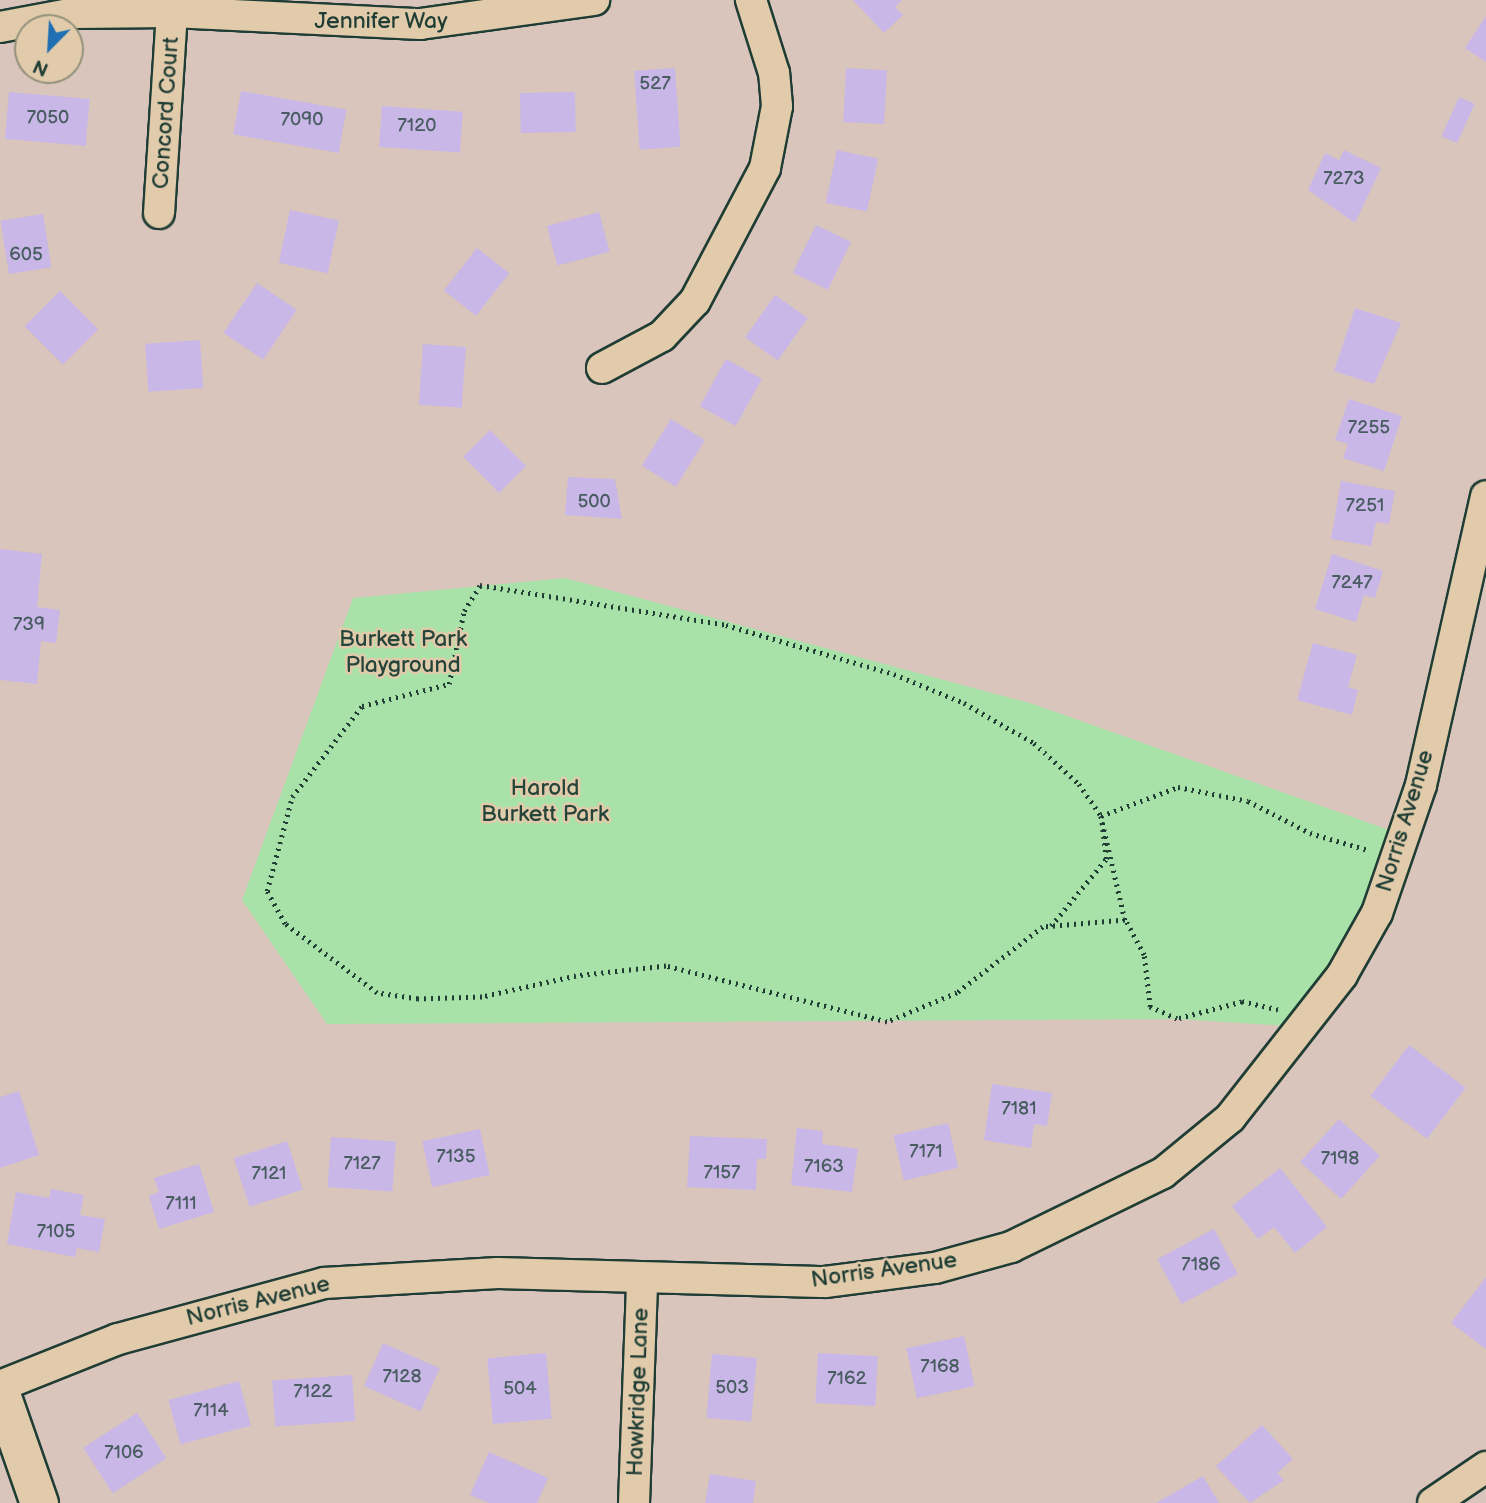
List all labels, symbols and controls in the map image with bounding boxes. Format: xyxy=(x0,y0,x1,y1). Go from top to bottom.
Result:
street label: Jennifer Way xyxy=(314,7,448,35)
north arrow xyxy=(14,14,84,84)
street label: Concord Court xyxy=(147,36,185,190)
text: N xyxy=(30,53,52,80)
house number: 527 xyxy=(639,73,671,95)
house number: 7050 xyxy=(27,107,69,129)
house number: 7090 xyxy=(281,109,323,131)
house number: 7120 xyxy=(397,115,437,137)
house number: 7273 xyxy=(1323,168,1365,190)
house number: 605 xyxy=(9,244,43,266)
house number: 7255 xyxy=(1348,417,1390,439)
house number: 500 xyxy=(577,491,611,513)
house number: 7251 xyxy=(1346,495,1384,517)
house number: 7247 xyxy=(1331,572,1373,594)
house number: 739 xyxy=(13,614,45,636)
park label: Burkett Park Playground xyxy=(339,625,467,679)
street label: Norris Avenue xyxy=(1370,747,1440,895)
park label: Harold Burkett Park xyxy=(481,774,609,828)
house number: 7181 xyxy=(1001,1098,1037,1120)
house number: 7171 xyxy=(909,1141,943,1163)
house number: 7135 xyxy=(436,1146,476,1168)
house number: 7198 xyxy=(1321,1148,1359,1170)
house number: 7127 xyxy=(343,1153,381,1175)
house number: 7163 xyxy=(804,1156,844,1178)
house number: 7157 xyxy=(704,1162,740,1184)
house number: 7121 xyxy=(252,1163,286,1185)
house number: 7111 xyxy=(165,1193,197,1215)
house number: 7105 xyxy=(37,1221,75,1243)
street label: Norris Avenue xyxy=(809,1246,959,1294)
house number: 7186 xyxy=(1181,1254,1221,1276)
street label: Norris Avenue xyxy=(183,1270,333,1332)
street label: Hawkridge Lane xyxy=(621,1307,655,1477)
house number: 7168 xyxy=(920,1356,960,1378)
house number: 7128 xyxy=(383,1366,421,1388)
house number: 7162 xyxy=(827,1368,867,1390)
house number: 503 xyxy=(715,1377,749,1399)
house number: 504 xyxy=(503,1378,537,1400)
house number: 7122 xyxy=(293,1381,333,1403)
house number: 7114 xyxy=(193,1400,229,1422)
house number: 7106 xyxy=(104,1442,144,1464)

